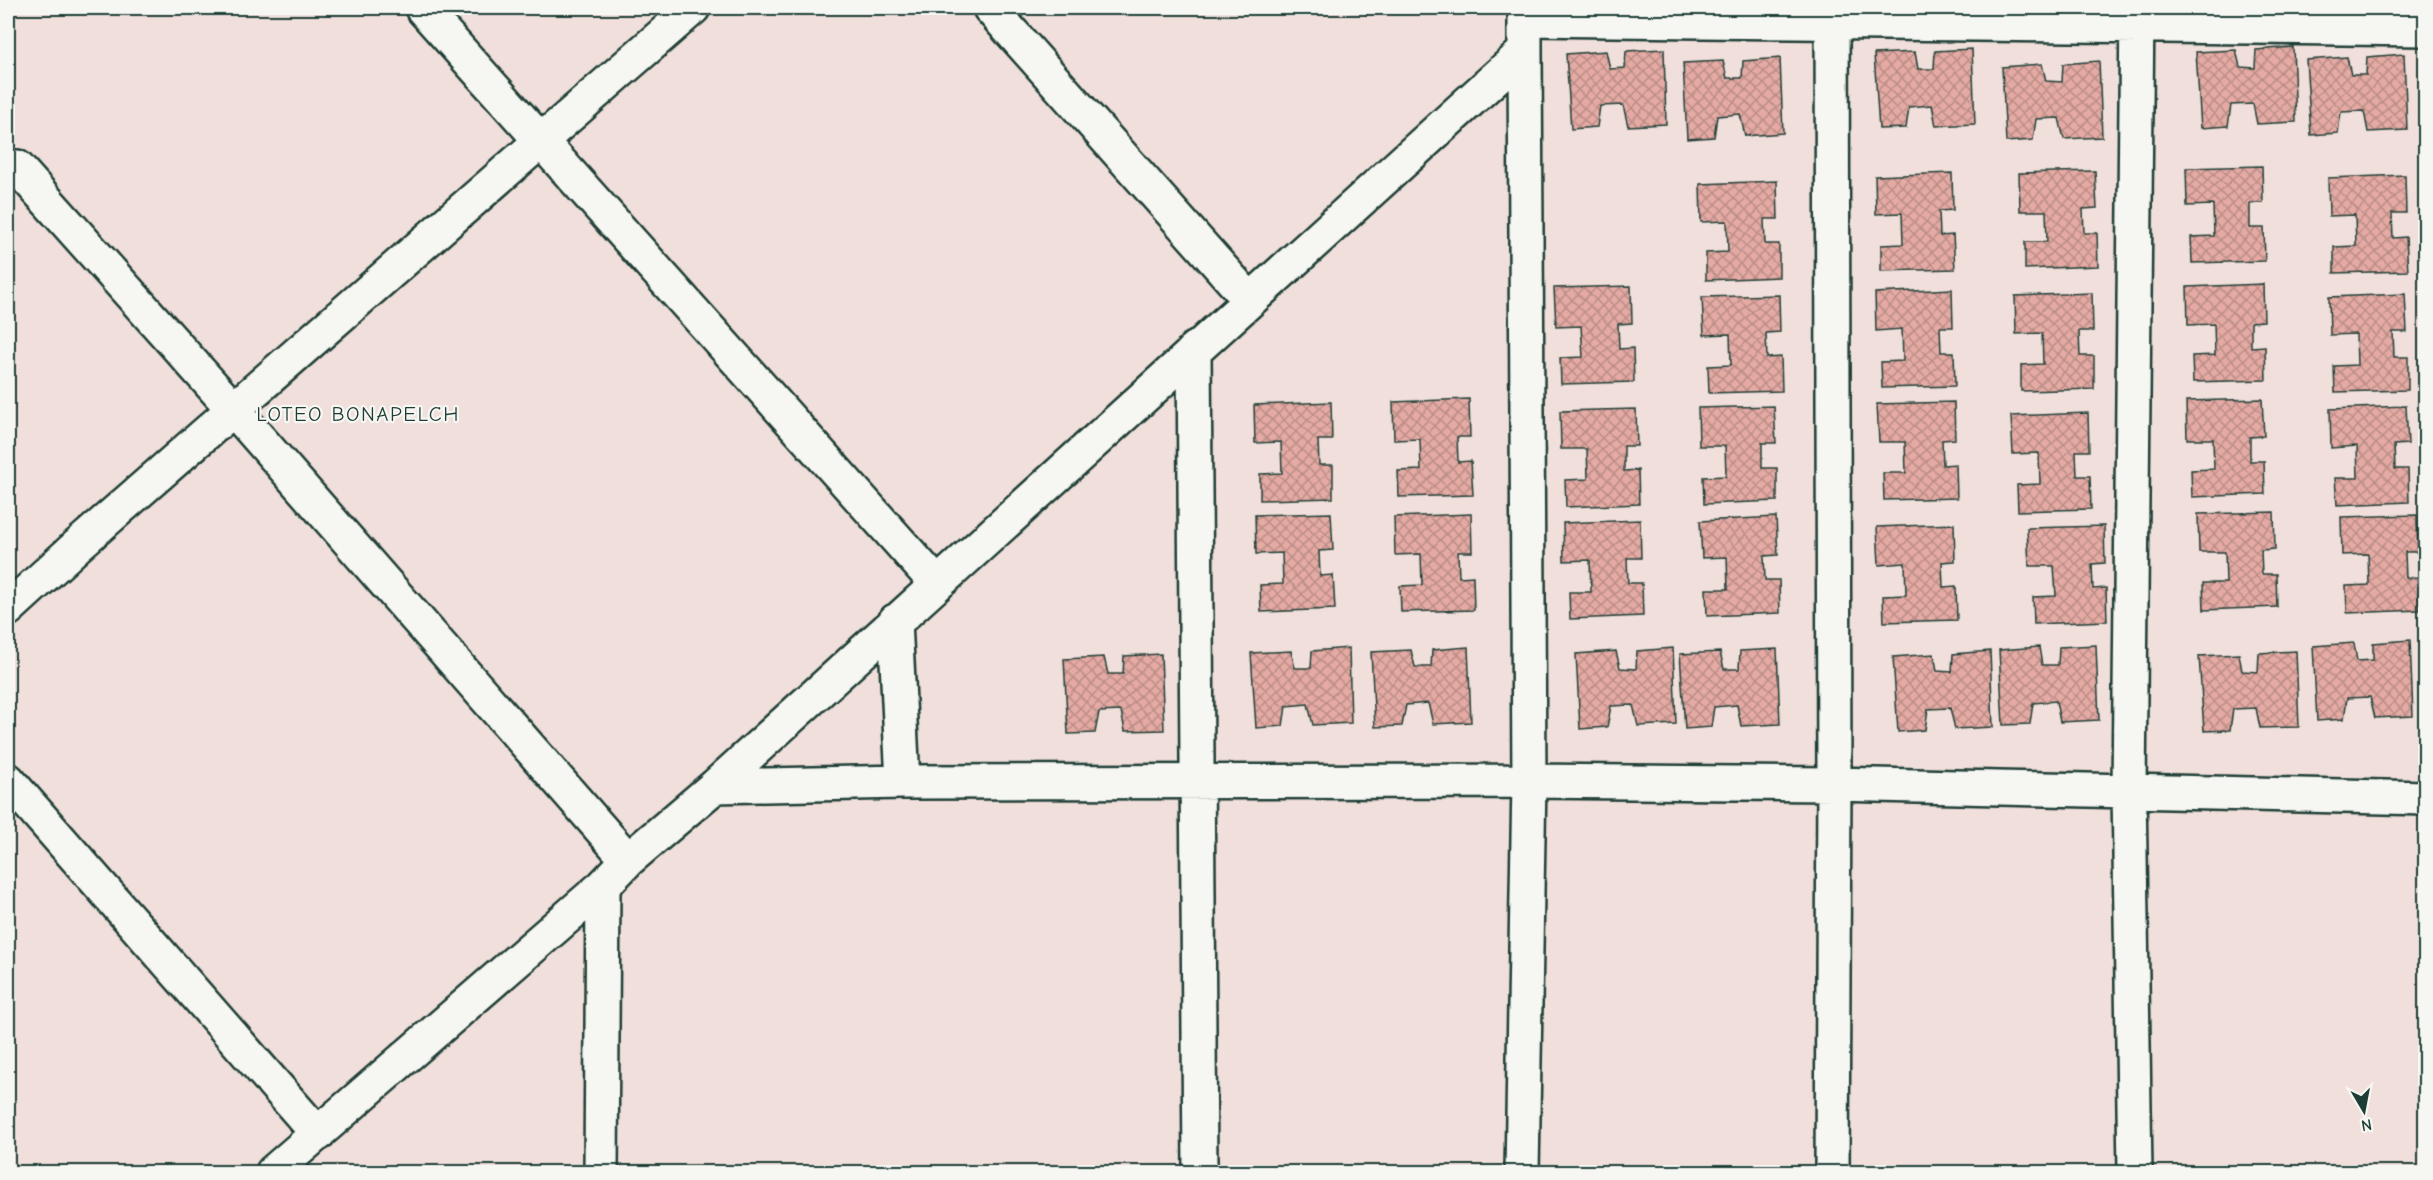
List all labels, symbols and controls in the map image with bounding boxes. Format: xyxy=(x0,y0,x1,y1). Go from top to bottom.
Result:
district label: LOTEO BONAPELCH xyxy=(256,402,460,426)
north arrow xyxy=(2334,1081,2394,1141)
text: N xyxy=(2360,1115,2373,1135)

